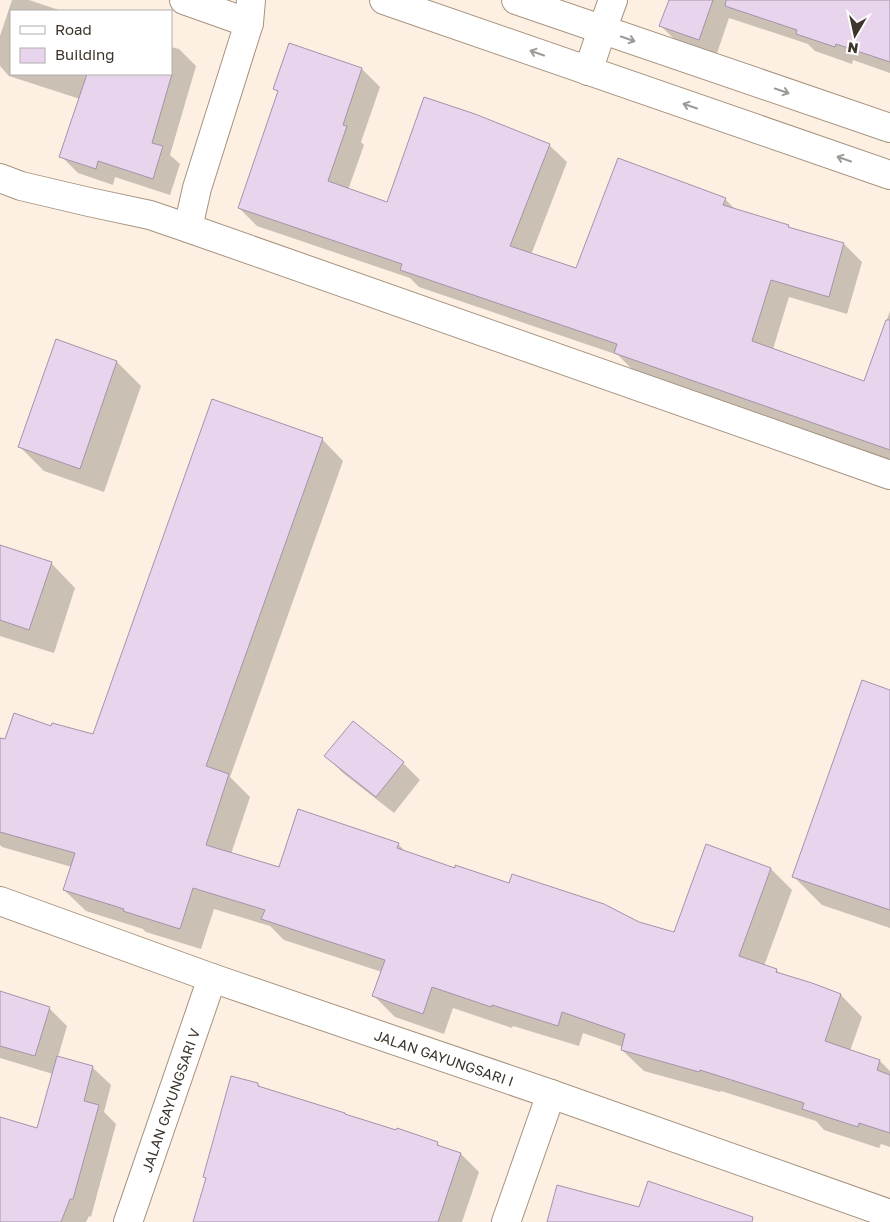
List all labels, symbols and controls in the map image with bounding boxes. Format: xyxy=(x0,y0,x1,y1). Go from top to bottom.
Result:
legend xyxy=(10,10,172,75)
north arrow xyxy=(830,10,880,60)
text: Road xyxy=(55,20,92,38)
one-way arrow xyxy=(620,35,636,44)
text: N xyxy=(846,39,859,58)
text: Building xyxy=(55,45,115,63)
one-way arrow xyxy=(530,48,545,57)
one-way arrow xyxy=(774,87,789,96)
one-way arrow xyxy=(683,101,699,110)
one-way arrow xyxy=(836,154,852,164)
street label: JALAN GAYUNGSARI V xyxy=(137,1025,203,1174)
street label: JALAN GAYUNGSARI I xyxy=(372,1026,516,1089)

